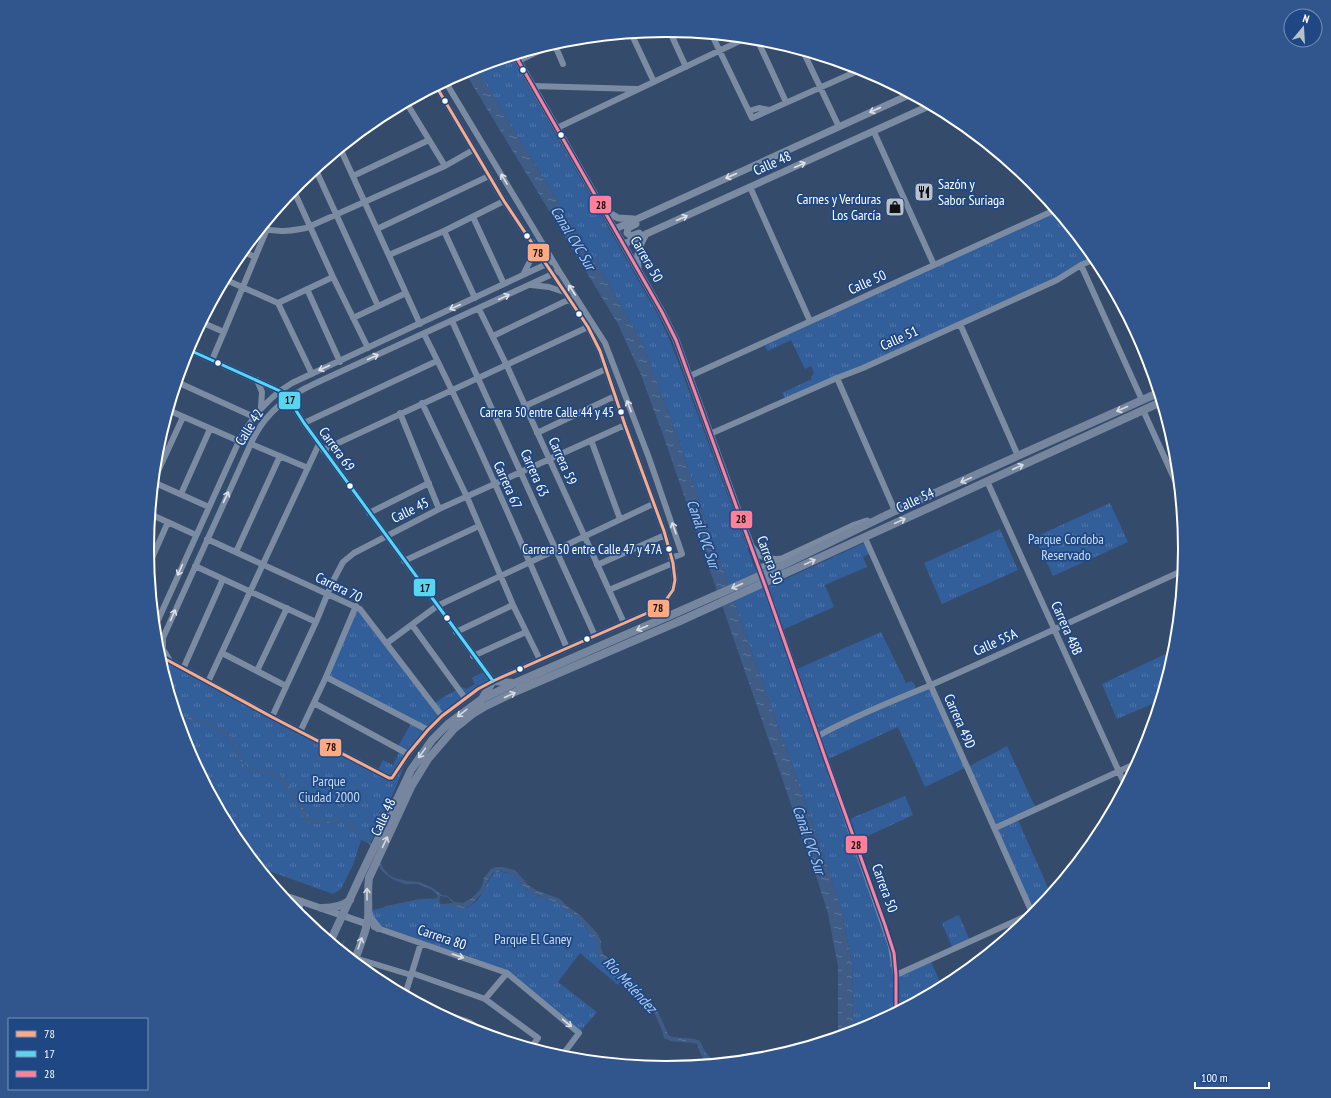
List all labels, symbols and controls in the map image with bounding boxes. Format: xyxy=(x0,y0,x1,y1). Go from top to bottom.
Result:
north arrow xyxy=(1283,8,1323,48)
text: N xyxy=(1301,11,1311,26)
unlabelled marker xyxy=(518,65,528,75)
unlabelled marker xyxy=(440,96,450,106)
one-way arrow xyxy=(870,107,882,115)
unlabelled marker xyxy=(556,130,566,140)
street label: Calle 48 xyxy=(750,147,794,179)
one-way arrow xyxy=(794,160,806,168)
one-way arrow xyxy=(500,173,508,185)
one-way arrow xyxy=(726,173,738,180)
place label: Sazón y Sabor Suriaga xyxy=(938,175,1005,209)
restaurant icon: Sazón y Sabor Suriaga xyxy=(913,181,935,203)
place label: Carnes y Verduras Los García xyxy=(797,190,881,224)
line badge: 28 xyxy=(589,195,612,214)
shop icon: Carnes y Verduras Los García xyxy=(884,196,906,218)
text: 28 xyxy=(596,198,606,212)
water label: Canal CVC Sur xyxy=(547,202,601,275)
one-way arrow xyxy=(676,214,688,221)
unlabelled marker xyxy=(522,231,532,241)
street label: Carrera 50 xyxy=(627,233,667,285)
line badge: 78 xyxy=(527,243,550,262)
text: 78 xyxy=(533,246,543,260)
street label: Calle 50 xyxy=(845,266,889,298)
one-way arrow xyxy=(568,285,576,296)
one-way arrow xyxy=(498,293,510,300)
one-way arrow xyxy=(449,304,461,311)
unlabelled marker xyxy=(574,309,584,319)
street label: Calle 51 xyxy=(877,322,921,354)
one-way arrow xyxy=(367,353,379,360)
unlabelled marker xyxy=(213,358,223,368)
one-way arrow xyxy=(319,365,331,373)
line badge: 17 xyxy=(278,391,301,410)
text: 17 xyxy=(285,393,295,407)
one-way arrow xyxy=(625,401,633,413)
place label: Carrera 50 entre Calle 44 y 45 xyxy=(480,404,614,421)
street label: Calle 42 xyxy=(231,405,267,449)
one-way arrow xyxy=(1117,406,1129,413)
marker: Carrera 50 entre Calle 44 y 45 xyxy=(616,407,626,417)
street label: Carrera 69 xyxy=(315,423,359,475)
street label: Carrera 59 xyxy=(545,434,581,488)
street label: Carrera 63 xyxy=(517,446,553,500)
street label: Carrera 67 xyxy=(490,458,526,512)
one-way arrow xyxy=(1012,463,1024,470)
one-way arrow xyxy=(960,477,972,484)
unlabelled marker xyxy=(345,481,355,491)
street label: Calle 54 xyxy=(893,483,937,517)
one-way arrow xyxy=(223,491,230,503)
street label: Calle 45 xyxy=(388,493,432,527)
water label: Canal CVC Sur xyxy=(683,497,725,573)
line badge: 28 xyxy=(730,510,753,529)
text: 28 xyxy=(736,512,746,526)
one-way arrow xyxy=(894,517,906,525)
one-way arrow xyxy=(669,523,677,535)
park label: Parque Cordoba Reservado xyxy=(1028,530,1104,564)
street label: Carrera 50 xyxy=(753,533,787,587)
place label: Carrera 50 entre Calle 47 y 47A xyxy=(522,541,663,558)
marker: Carrera 50 entre Calle 47 y 47A xyxy=(664,544,674,554)
one-way arrow xyxy=(804,558,816,565)
one-way arrow xyxy=(176,564,183,576)
street label: Carrera 70 xyxy=(312,568,366,606)
line badge: 17 xyxy=(413,578,436,597)
text: 17 xyxy=(420,581,430,595)
one-way arrow xyxy=(731,583,743,590)
street label: Carrera 48B xyxy=(1047,598,1087,658)
line badge: 78 xyxy=(647,599,670,618)
text: 78 xyxy=(653,601,663,615)
one-way arrow xyxy=(170,610,177,622)
unlabelled marker xyxy=(442,613,452,623)
street label: Calle 55A xyxy=(970,624,1020,660)
one-way arrow xyxy=(637,625,649,632)
unlabelled marker xyxy=(582,634,592,644)
unlabelled marker xyxy=(515,664,525,674)
one-way arrow xyxy=(504,691,516,698)
street label: Carrera 49D xyxy=(940,691,980,751)
one-way arrow xyxy=(456,709,467,717)
line badge: 78 xyxy=(319,738,342,757)
text: 78 xyxy=(326,740,336,754)
one-way arrow xyxy=(418,747,426,758)
park label: Parque Ciudad 2000 xyxy=(298,772,360,806)
street label: Calle 48 xyxy=(366,795,400,839)
water label: Canal CVC Sur xyxy=(789,803,831,879)
line badge: 28 xyxy=(845,835,868,854)
one-way arrow xyxy=(382,837,389,849)
text: 28 xyxy=(851,838,861,852)
street label: Carrera 50 xyxy=(868,861,902,915)
one-way arrow xyxy=(363,888,371,901)
street label: Carrera 80 xyxy=(415,920,469,954)
park label: Parque El Caney xyxy=(494,930,572,948)
one-way arrow xyxy=(357,937,365,949)
one-way arrow xyxy=(452,953,465,960)
water label: Río Meléndez xyxy=(600,953,662,1018)
legend xyxy=(8,1018,148,1090)
one-way arrow xyxy=(562,1019,573,1028)
text: 78 xyxy=(44,1026,55,1041)
text: 17 xyxy=(44,1046,55,1061)
scale bar xyxy=(1195,1064,1269,1090)
text: 28 xyxy=(44,1066,55,1081)
text: 100 m xyxy=(1201,1070,1228,1085)

